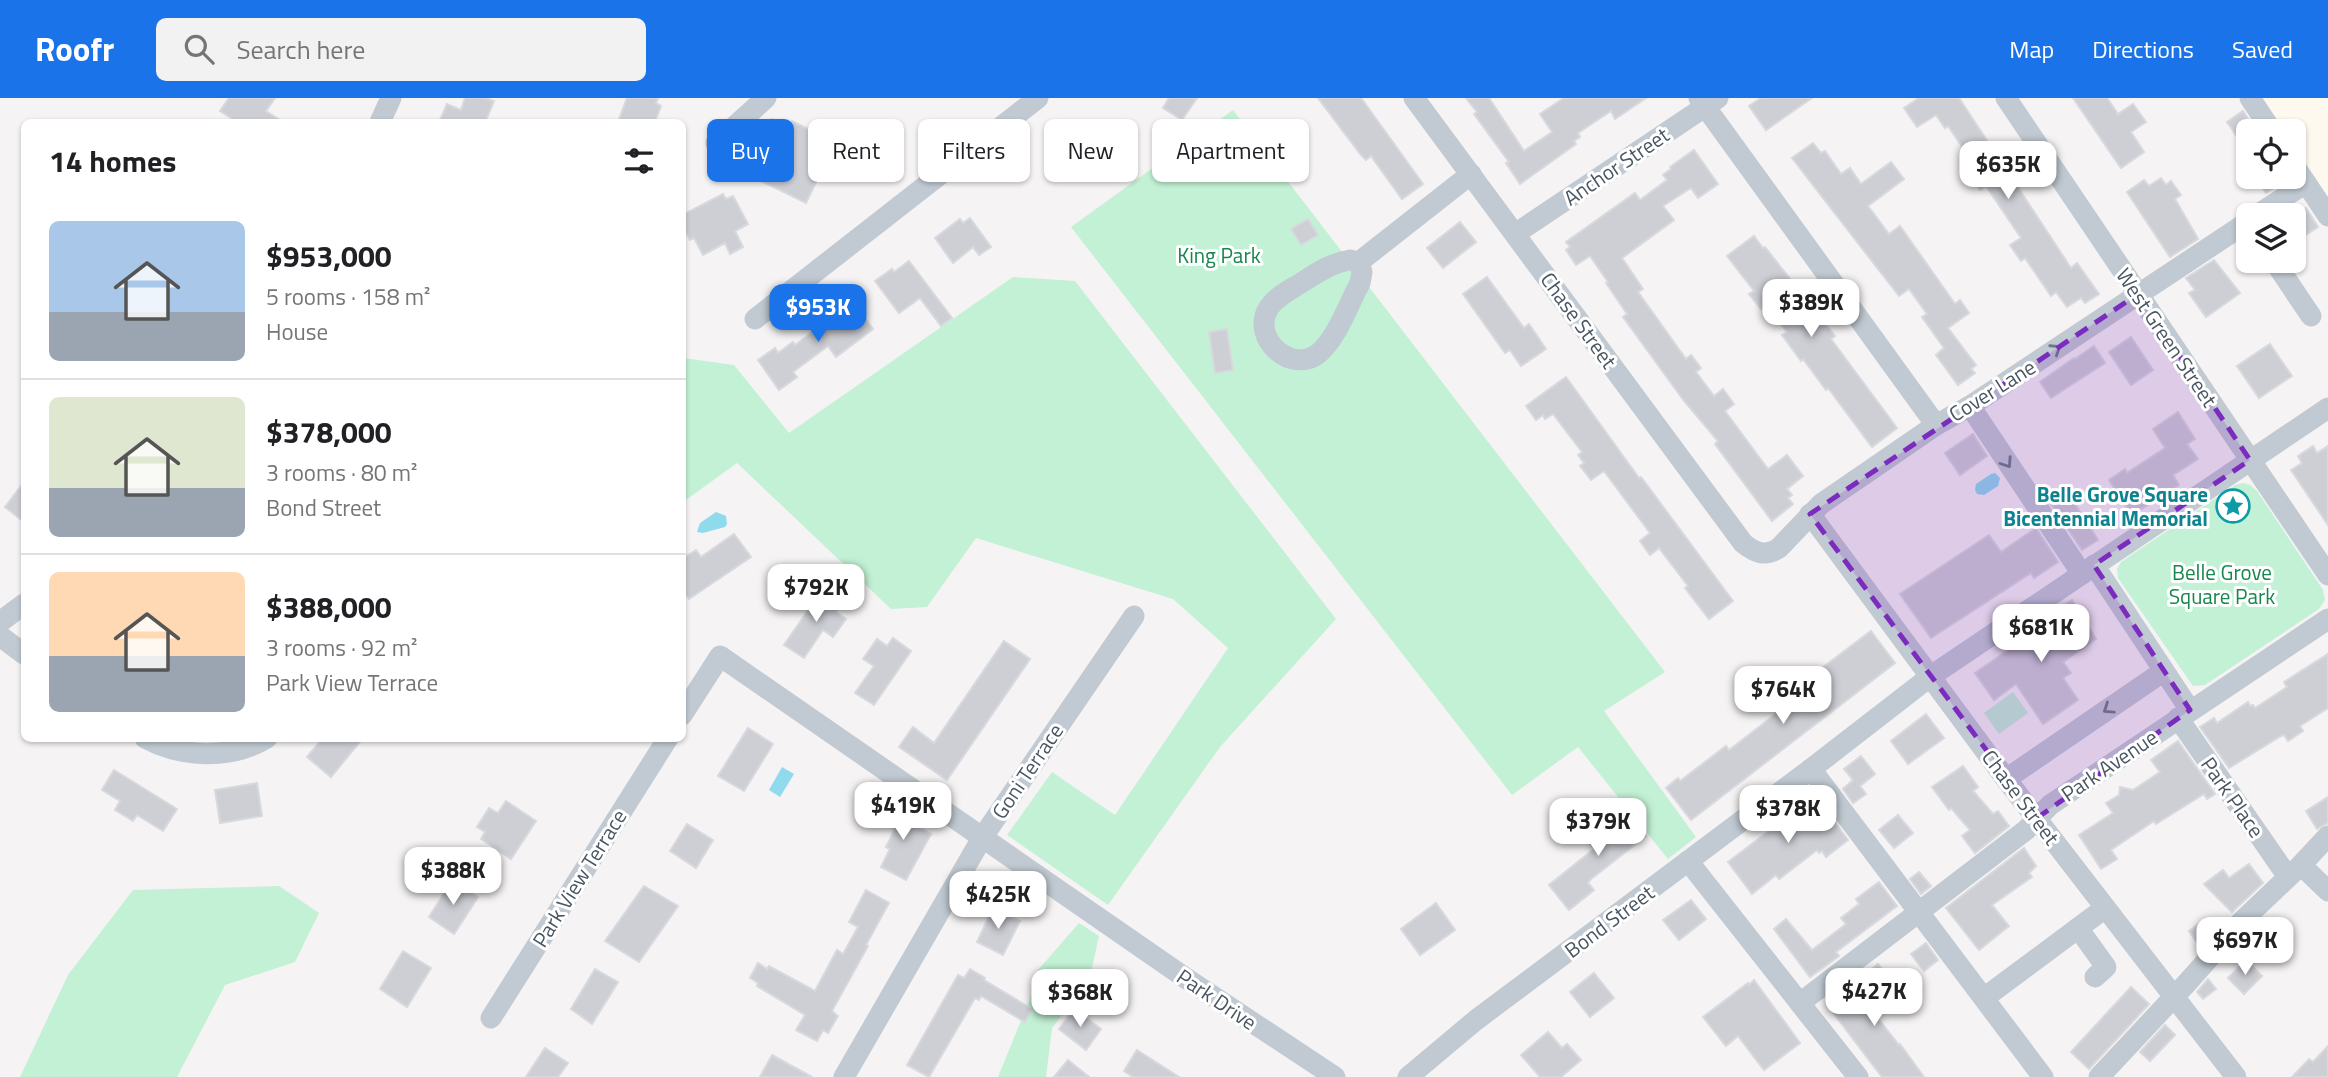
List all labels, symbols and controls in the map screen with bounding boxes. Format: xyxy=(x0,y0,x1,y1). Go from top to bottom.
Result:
search box xyxy=(156,18,646,81)
text: Roofr xyxy=(35,24,114,74)
icon: search xyxy=(180,30,218,68)
text: Search here xyxy=(236,30,365,69)
text: Map xyxy=(2009,31,2054,67)
text: Directions xyxy=(2092,31,2194,67)
text: Saved xyxy=(2232,31,2293,67)
street label: Anchor Street xyxy=(1557,118,1676,213)
chip: Buy xyxy=(707,119,794,182)
chip: Rent xyxy=(808,119,904,182)
chip: Filters xyxy=(918,119,1030,182)
chip: New xyxy=(1044,119,1138,182)
chip: Apartment xyxy=(1152,119,1309,182)
map controls xyxy=(2236,119,2306,273)
button: locate xyxy=(2236,119,2306,189)
text: 14 homes xyxy=(49,138,176,184)
pin: $635K xyxy=(1959,141,2057,201)
icon: filters xyxy=(620,142,658,180)
text: $635K xyxy=(1975,146,2041,181)
button: layers xyxy=(2236,203,2306,273)
text: $953,000 xyxy=(266,233,392,279)
park label: King Park xyxy=(1177,239,1261,271)
icon: home xyxy=(105,249,189,333)
street label: West Green Street xyxy=(2108,261,2226,414)
street label: Chase Street xyxy=(1533,265,1625,375)
text: 5 rooms · 158 m² xyxy=(266,279,430,314)
pin: $389K xyxy=(1762,280,1860,339)
text: $389K xyxy=(1778,284,1844,319)
pin: $953K xyxy=(769,285,867,344)
text: $953K xyxy=(785,289,851,324)
text: House xyxy=(266,314,328,349)
one-way arrow xyxy=(2049,344,2062,357)
street label: Cover Lane xyxy=(1942,351,2042,429)
text: $378,000 xyxy=(266,409,392,455)
icon: home xyxy=(105,425,189,509)
text: 3 rooms · 80 m² xyxy=(266,455,417,490)
one-way arrow xyxy=(1999,455,2012,468)
place label: Belle Grove Square Bicentennial Memorial xyxy=(2003,478,2208,534)
place icon: Belle Grove Square Bicentennial Memorial xyxy=(2214,487,2252,525)
text: Bond Street xyxy=(266,490,381,525)
park label: Belle Grove Square Park xyxy=(2169,556,2275,612)
pin: $792K xyxy=(767,564,865,624)
text: $792K xyxy=(783,569,849,604)
text: $388,000 xyxy=(266,584,392,630)
icon: home xyxy=(105,600,189,684)
pin: $681K xyxy=(1992,604,2090,664)
text: $681K xyxy=(2008,609,2074,644)
text: 3 rooms · 92 m² xyxy=(266,630,417,665)
text: Park View Terrace xyxy=(266,665,438,700)
pin: $764K xyxy=(1734,666,1832,726)
text: $764K xyxy=(1750,671,1816,706)
one-way arrow xyxy=(2103,701,2116,714)
street label: Goni Terrace xyxy=(983,717,1071,825)
street label: Park Avenue xyxy=(2054,721,2164,809)
street label: Chase Street xyxy=(1974,743,2068,852)
street label: Park Place xyxy=(2193,750,2273,844)
pin: $419K xyxy=(854,782,952,842)
pin: $378K xyxy=(1739,786,1837,845)
text: $419K xyxy=(870,787,936,822)
text: $378K xyxy=(1755,790,1821,825)
pin: $379K xyxy=(1549,798,1647,858)
street label: Park View Terrace xyxy=(524,803,634,953)
text: $379K xyxy=(1565,803,1631,838)
pin: $388K xyxy=(404,848,502,907)
text: $388K xyxy=(420,852,486,887)
pin: $425K xyxy=(949,872,1047,931)
text: $425K xyxy=(965,876,1031,911)
street label: Bond Street xyxy=(1557,876,1661,965)
pin: $697K xyxy=(2196,918,2294,977)
text: $697K xyxy=(2212,922,2278,957)
street label: Park Drive xyxy=(1170,960,1264,1038)
pin: $427K xyxy=(1825,968,1923,1028)
pin: $368K xyxy=(1031,970,1129,1029)
text: $427K xyxy=(1841,973,1907,1008)
text: $368K xyxy=(1047,974,1113,1009)

